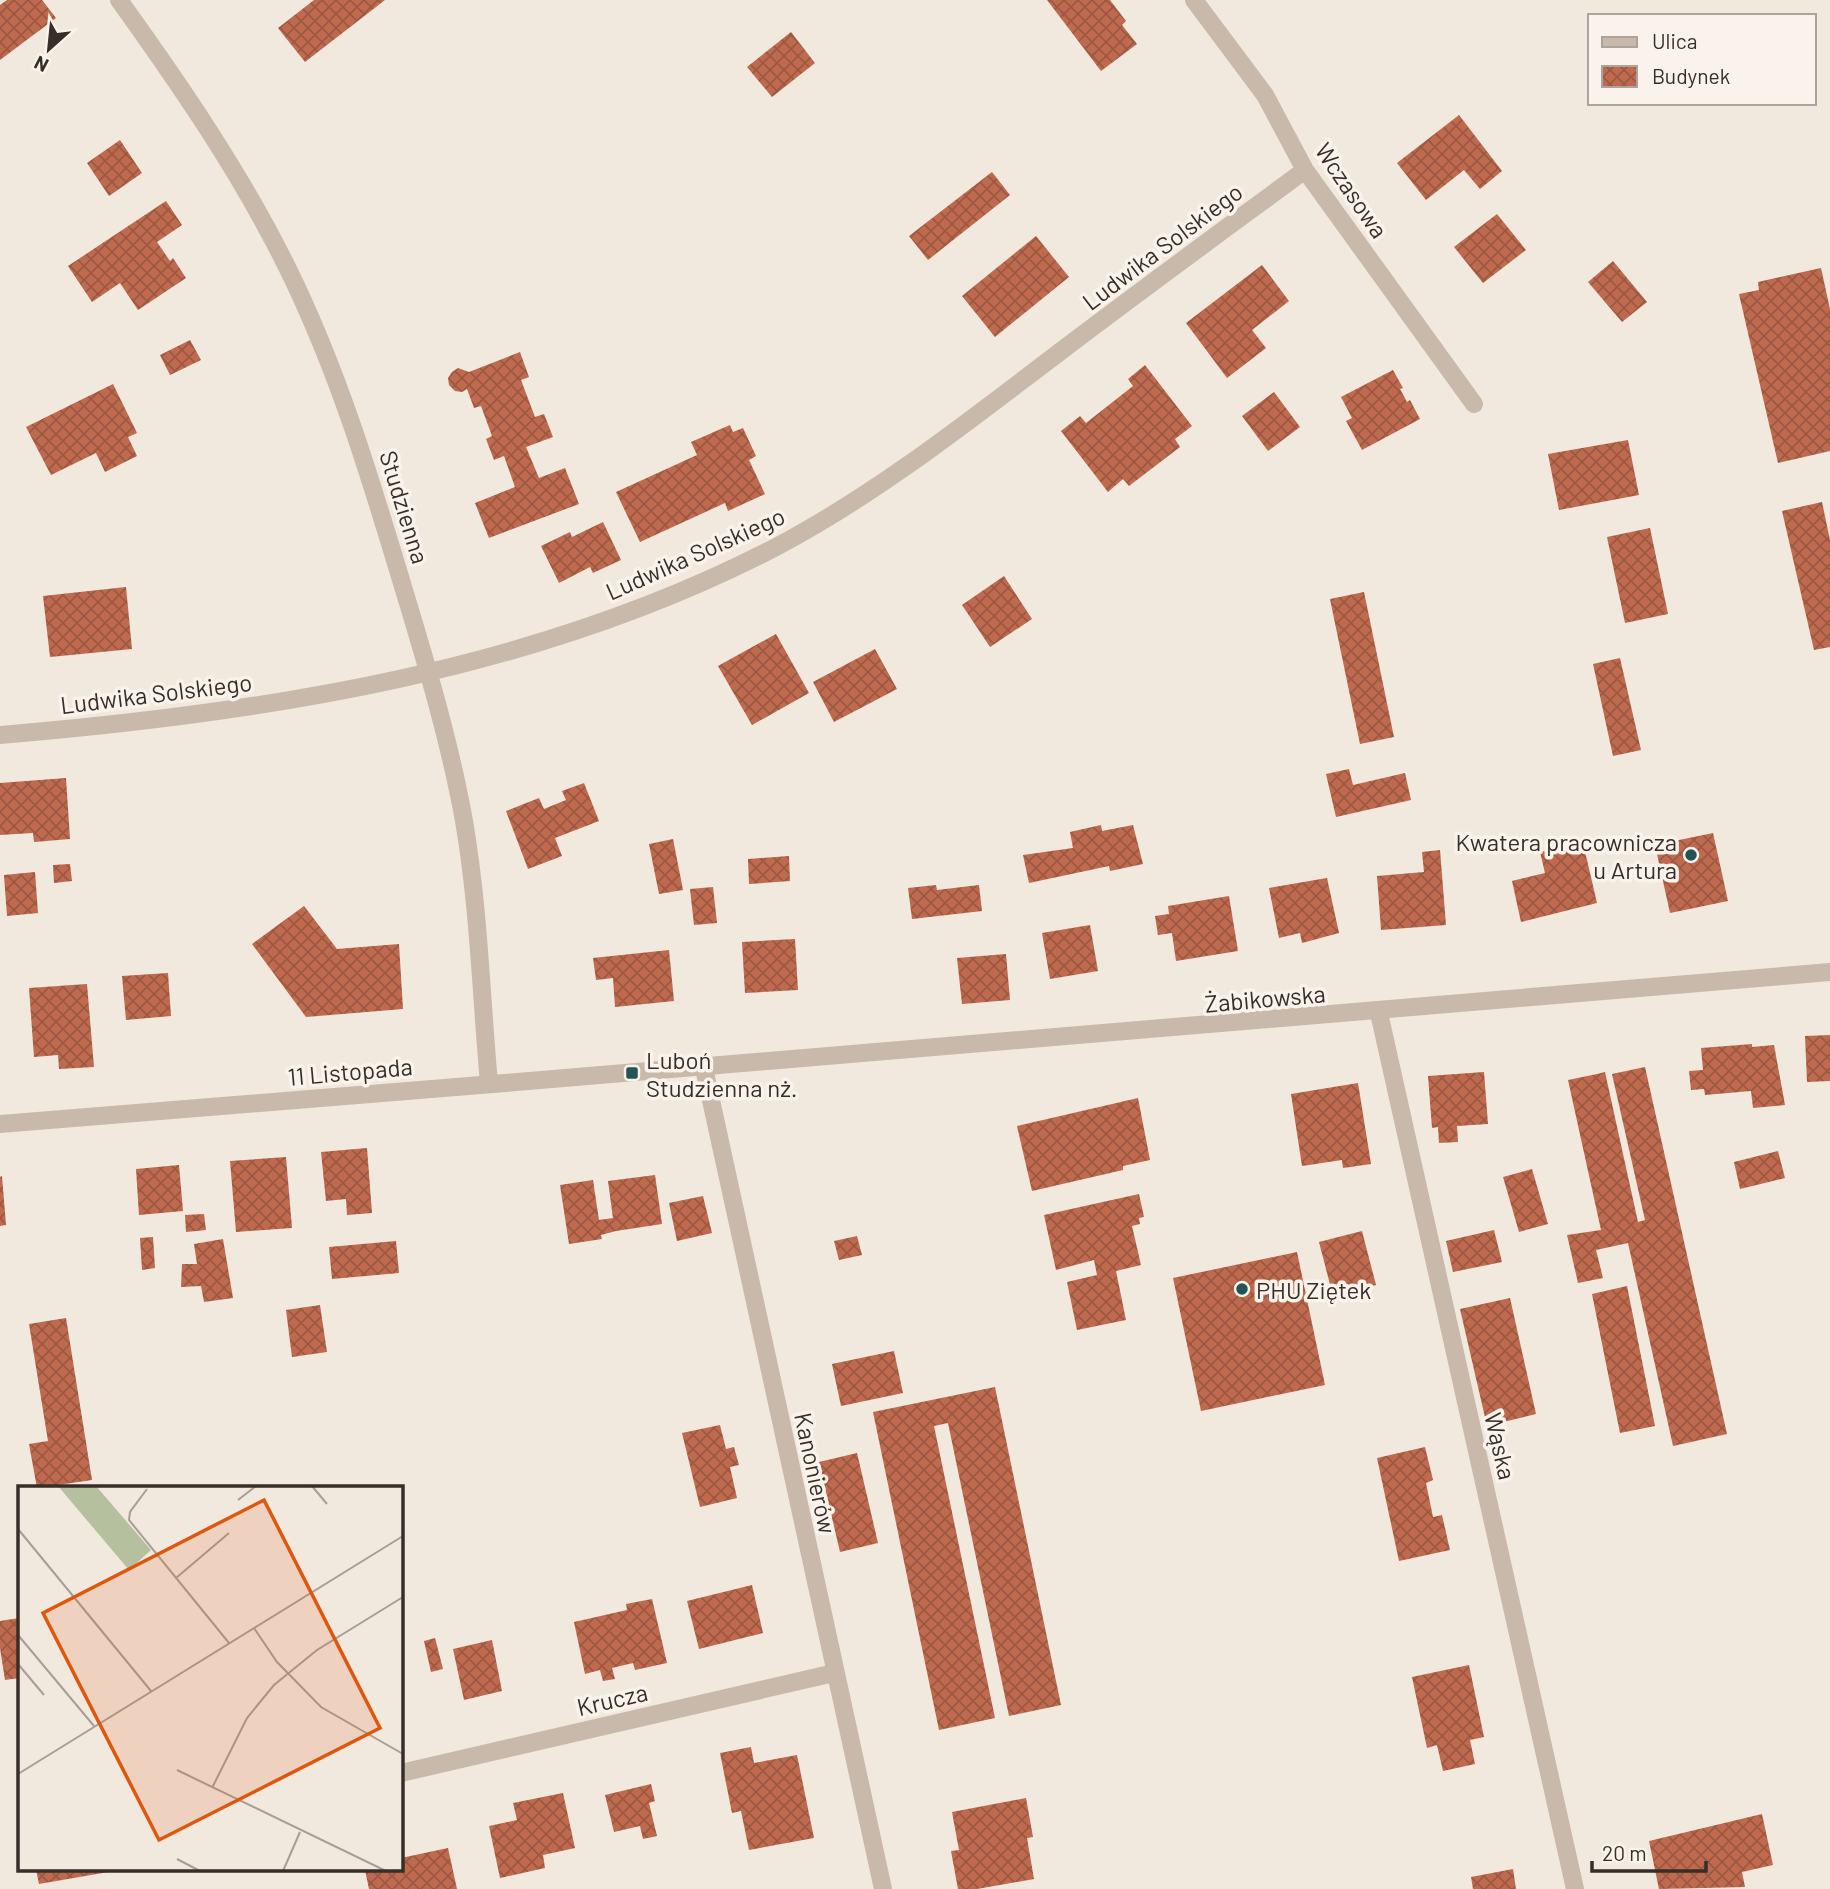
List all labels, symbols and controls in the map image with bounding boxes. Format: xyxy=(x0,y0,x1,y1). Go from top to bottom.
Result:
north arrow xyxy=(14,14,84,84)
legend xyxy=(1588,14,1816,105)
text: Ulica xyxy=(1652,28,1697,53)
text: N xyxy=(30,51,52,78)
text: Budynek xyxy=(1652,63,1730,88)
street label: Wczasowa xyxy=(1310,137,1394,243)
street label: Ludwika Solskiego xyxy=(1076,176,1248,316)
street label: Studzienna xyxy=(374,447,436,567)
street label: Ludwika Solskiego xyxy=(601,501,789,605)
street label: Ludwika Solskiego xyxy=(58,667,254,719)
place label: Kwatera pracownicza u Artura xyxy=(1456,827,1677,884)
marker: Kwatera pracownicza u Artura xyxy=(1683,847,1699,863)
street label: Żabikowska xyxy=(1203,978,1327,1018)
place label: Luboń Studzienna nż. xyxy=(646,1045,798,1102)
street label: 11 Listopada xyxy=(286,1051,414,1091)
marker: Luboń Studzienna nż. xyxy=(624,1065,640,1081)
place label: PHU Ziętek xyxy=(1256,1275,1371,1304)
marker: PHU Ziętek xyxy=(1234,1281,1250,1297)
street label: Kanonierów xyxy=(789,1410,843,1536)
street label: Wąska xyxy=(1479,1410,1523,1482)
inset map xyxy=(18,1486,402,1871)
street label: Krucza xyxy=(574,1677,650,1721)
scale bar xyxy=(1592,1829,1706,1873)
text: 20 m xyxy=(1602,1840,1647,1865)

